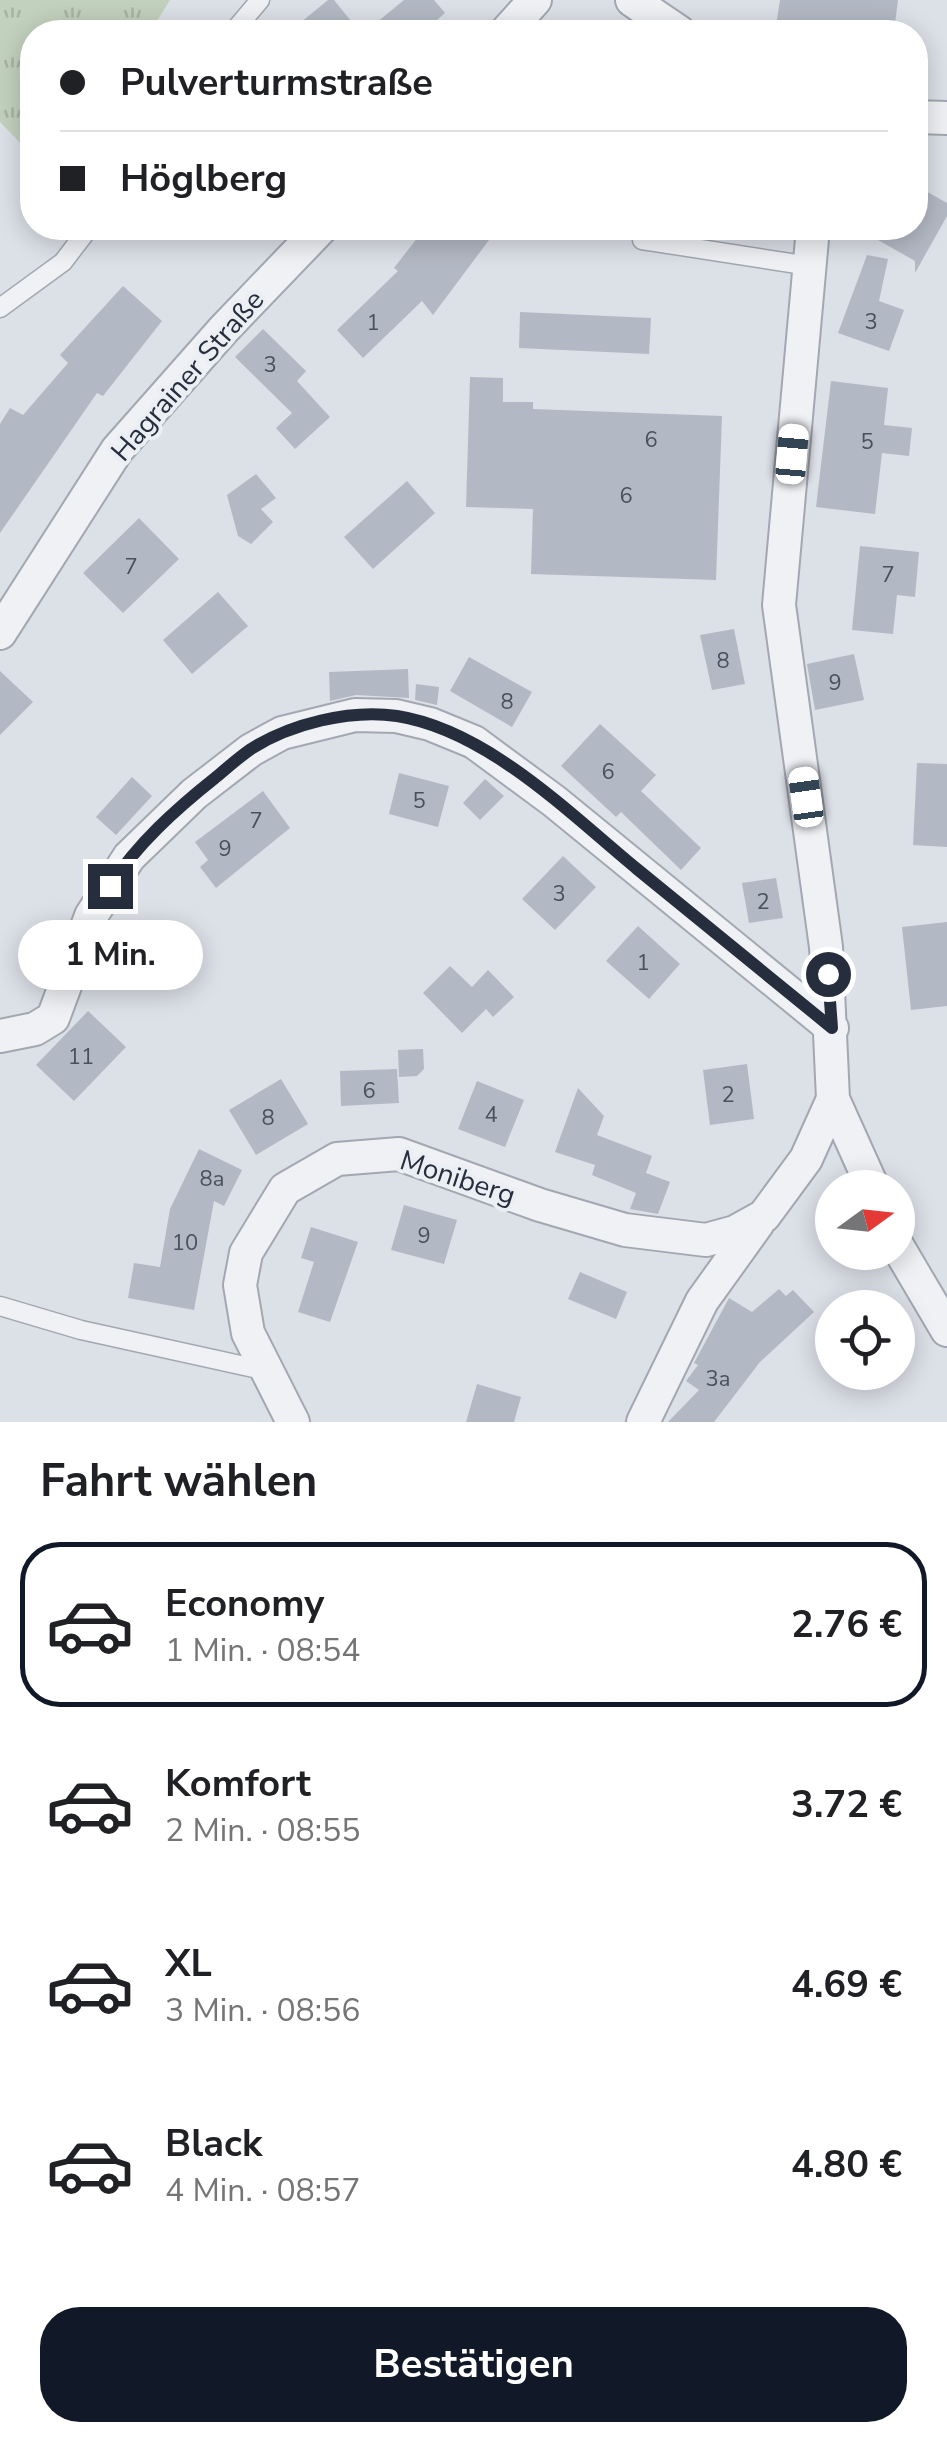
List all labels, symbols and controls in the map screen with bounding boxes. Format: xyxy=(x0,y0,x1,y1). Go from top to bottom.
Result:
text: Pulverturmstraße xyxy=(120,57,433,108)
text: Höglberg xyxy=(120,153,287,204)
street label: Hagrainer Straße xyxy=(103,282,273,469)
house number: 3 xyxy=(864,307,878,337)
house number: 1 xyxy=(366,308,380,338)
house number: 3 xyxy=(263,350,277,380)
car xyxy=(774,423,810,485)
house number: 6 xyxy=(644,425,658,455)
house number: 5 xyxy=(860,427,874,457)
house number: 6 xyxy=(619,481,633,511)
house number: 7 xyxy=(124,552,138,582)
house number: 7 xyxy=(881,560,895,590)
house number: 8 xyxy=(716,646,730,676)
house number: 9 xyxy=(828,668,842,698)
house number: 8 xyxy=(500,687,514,717)
house number: 6 xyxy=(601,757,615,787)
car xyxy=(787,765,825,829)
house number: 5 xyxy=(412,786,426,816)
house number: 7 xyxy=(249,806,263,836)
house number: 9 xyxy=(218,834,232,864)
route end xyxy=(88,864,133,909)
house number: 3 xyxy=(552,879,566,909)
house number: 2 xyxy=(756,887,770,917)
callout: 1 Min. xyxy=(18,921,202,991)
text: 1 Min. xyxy=(65,933,156,976)
house number: 1 xyxy=(636,948,650,978)
route start xyxy=(806,952,851,997)
house number: 11 xyxy=(68,1042,94,1072)
house number: 6 xyxy=(362,1076,376,1106)
house number: 2 xyxy=(721,1080,735,1110)
house number: 4 xyxy=(484,1100,498,1130)
house number: 8 xyxy=(261,1103,275,1133)
street label: Moniberg xyxy=(395,1141,520,1214)
house number: 8a xyxy=(200,1164,224,1194)
north arrow xyxy=(815,1170,915,1270)
map controls xyxy=(815,1170,915,1390)
house number: 9 xyxy=(417,1221,431,1251)
house number: 10 xyxy=(172,1228,198,1258)
button: locate xyxy=(815,1290,915,1390)
house number: 3a xyxy=(706,1364,730,1394)
text: Fahrt wählen xyxy=(40,1451,317,1512)
text: Economy xyxy=(165,1578,324,1629)
icon: car xyxy=(45,1580,135,1670)
text: 2.76 € xyxy=(791,1599,902,1650)
text: 1 Min. · 08:54 xyxy=(165,1629,361,1672)
text: Komfort xyxy=(165,1758,311,1809)
icon: car xyxy=(45,1760,135,1850)
text: 3.72 € xyxy=(791,1779,902,1830)
text: 2 Min. · 08:55 xyxy=(165,1809,361,1852)
text: XL xyxy=(165,1938,212,1989)
icon: car xyxy=(45,1940,135,2030)
text: 4.69 € xyxy=(791,1959,902,2010)
text: 3 Min. · 08:56 xyxy=(165,1989,361,2032)
text: Black xyxy=(165,2118,262,2169)
icon: car xyxy=(45,2120,135,2210)
text: 4.80 € xyxy=(791,2139,902,2190)
text: 4 Min. · 08:57 xyxy=(165,2169,361,2212)
button: Bestätigen xyxy=(40,2307,907,2422)

